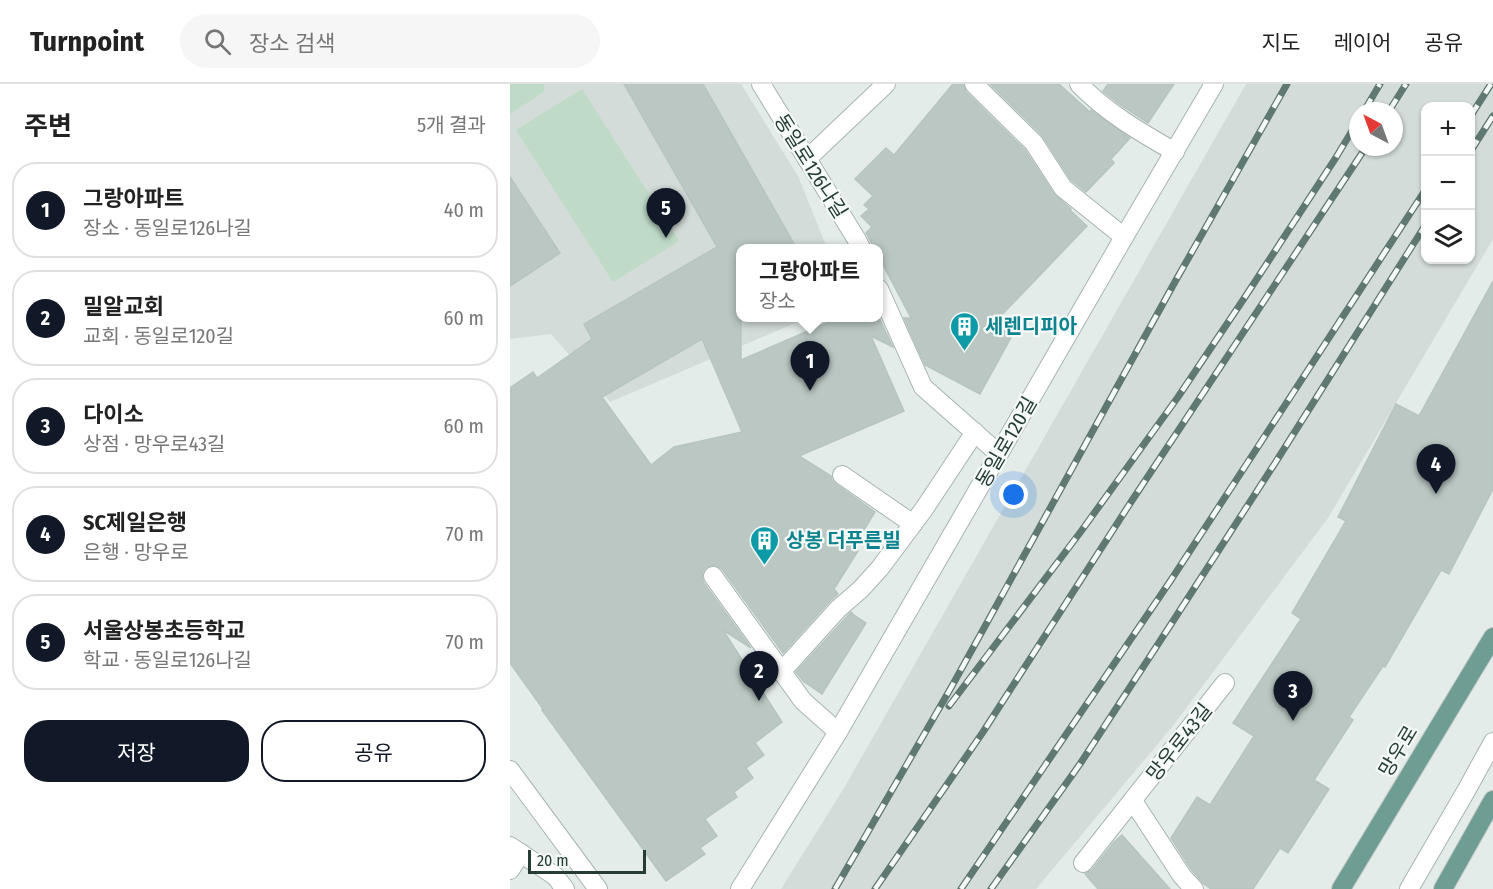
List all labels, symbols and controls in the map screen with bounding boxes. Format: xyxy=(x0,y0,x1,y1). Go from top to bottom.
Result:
search box xyxy=(180,14,600,68)
text: Turnpoint xyxy=(30,25,144,58)
icon: search xyxy=(201,25,234,58)
text: 장소 검색 xyxy=(249,30,335,57)
text: 지도 xyxy=(1262,30,1300,56)
text: 레이어 xyxy=(1333,30,1391,56)
text: 공유 xyxy=(1424,30,1463,56)
north arrow xyxy=(1349,102,1403,156)
map controls xyxy=(1421,102,1475,264)
button: + xyxy=(1421,102,1475,156)
street label: 동일로126나길 xyxy=(769,109,853,223)
text: 주변 xyxy=(24,111,72,142)
text: 5개 결과 xyxy=(417,113,486,137)
button: − xyxy=(1421,156,1475,210)
text: 그랑아파트 xyxy=(83,185,184,212)
pin: 5 xyxy=(646,188,686,238)
text: 1 xyxy=(41,198,50,222)
text: 40 m xyxy=(444,198,484,222)
button: layers xyxy=(1421,210,1475,264)
text: 장소 · 동일로126나길 xyxy=(83,216,252,240)
popup xyxy=(736,244,883,322)
text: 그랑아파트 xyxy=(759,258,860,285)
text: 장소 xyxy=(759,289,796,313)
text: 밀알교회 xyxy=(83,293,164,320)
text: 2 xyxy=(41,306,50,330)
text: 60 m xyxy=(444,306,484,330)
building icon: 세렌디피아 xyxy=(948,310,980,352)
place label: 세렌디피아 xyxy=(985,314,1078,338)
text: 교회 · 동일로120길 xyxy=(83,324,234,348)
pin: 1 xyxy=(790,342,830,391)
street label: 동일로120길 xyxy=(970,392,1042,492)
text: 다이소 xyxy=(83,401,144,428)
text: 3 xyxy=(41,414,50,438)
text: 60 m xyxy=(444,414,484,438)
text: 상점 · 망우로43길 xyxy=(83,432,225,456)
pin: 4 xyxy=(1416,444,1456,494)
your location xyxy=(999,480,1028,509)
text: SC제일은행 xyxy=(83,509,187,536)
text: 4 xyxy=(40,522,51,546)
text: 70 m xyxy=(446,522,484,546)
building icon: 상봉 더푸른빌 xyxy=(749,524,781,566)
place label: 상봉 더푸른빌 xyxy=(786,528,901,552)
text: 은행 · 망우로 xyxy=(83,540,189,564)
text: 서울상봉초등학교 xyxy=(83,617,245,644)
text: 5 xyxy=(41,630,50,654)
text: 70 m xyxy=(446,630,484,654)
text: 학교 · 동일로126나길 xyxy=(83,648,252,672)
pin: 2 xyxy=(740,652,778,701)
pin: 3 xyxy=(1274,672,1312,721)
street label: 망우로43길 xyxy=(1141,698,1217,786)
button: 저장 xyxy=(24,720,249,782)
button: 공유 xyxy=(261,720,486,782)
street label: 망우로 xyxy=(1373,721,1423,781)
scale bar xyxy=(528,847,646,874)
text: 20 m xyxy=(537,851,568,870)

